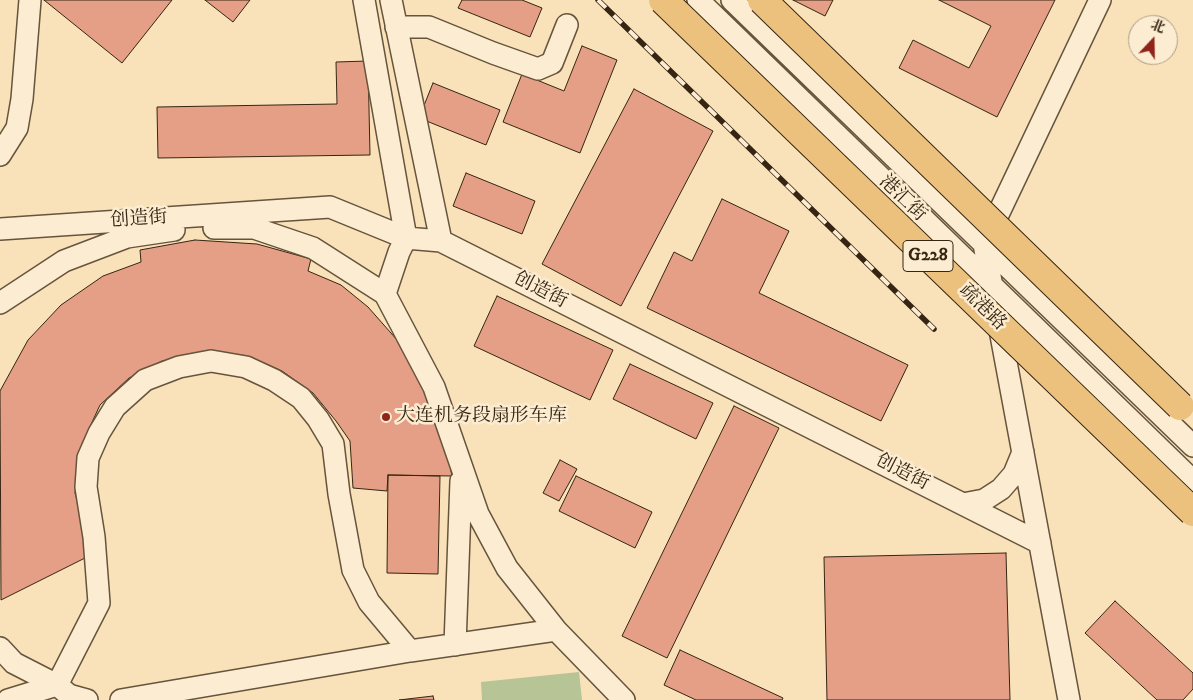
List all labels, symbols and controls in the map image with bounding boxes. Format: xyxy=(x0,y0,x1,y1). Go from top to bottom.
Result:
north arrow xyxy=(1128,15,1178,65)
text: 北 xyxy=(1148,16,1168,38)
street label: 港汇街 xyxy=(874,171,930,227)
street label: 创造街 xyxy=(110,207,168,233)
road number: G228 xyxy=(903,240,953,272)
street label: 创造街 xyxy=(509,268,571,314)
street label: 疏港路 xyxy=(954,280,1010,336)
place label: 大连机务段扇形车库 xyxy=(396,406,567,428)
marker: 大连机务段扇形车库 xyxy=(380,411,392,423)
street label: 创造街 xyxy=(871,450,933,496)

